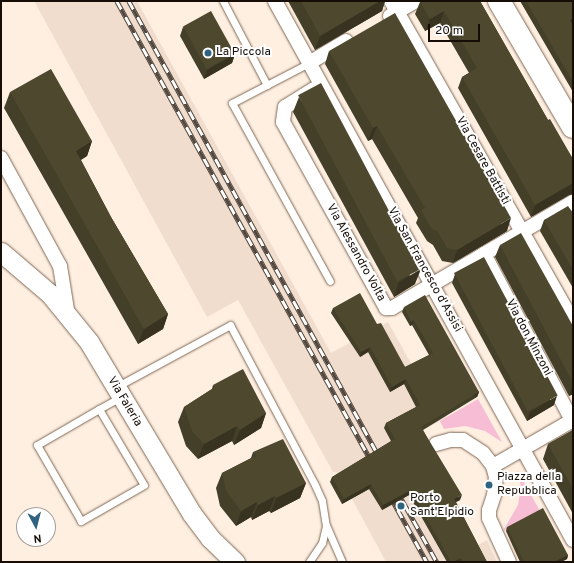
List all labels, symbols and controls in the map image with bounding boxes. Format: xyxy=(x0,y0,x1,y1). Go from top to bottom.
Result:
scale bar xyxy=(430,16,482,42)
text: 20 m xyxy=(435,23,463,39)
place label: La Piccola xyxy=(216,46,271,60)
marker: La Piccola xyxy=(203,48,213,58)
street label: Via Cesare Battisti xyxy=(452,114,512,208)
street label: Via Alessandro Volta xyxy=(322,201,388,305)
street label: Via San Francesco d'Assisi xyxy=(384,205,464,335)
street label: Via don Minzoni xyxy=(502,297,554,379)
street label: Via Faleria xyxy=(103,374,145,430)
place label: Piazza della Repubblica xyxy=(497,471,561,499)
marker: Piazza della Repubblica xyxy=(484,480,494,490)
place label: Porto Sant'Elpidio xyxy=(410,492,474,520)
marker: Porto Sant'Elpidio xyxy=(395,500,407,512)
north arrow xyxy=(16,507,56,547)
text: N xyxy=(33,530,42,545)

